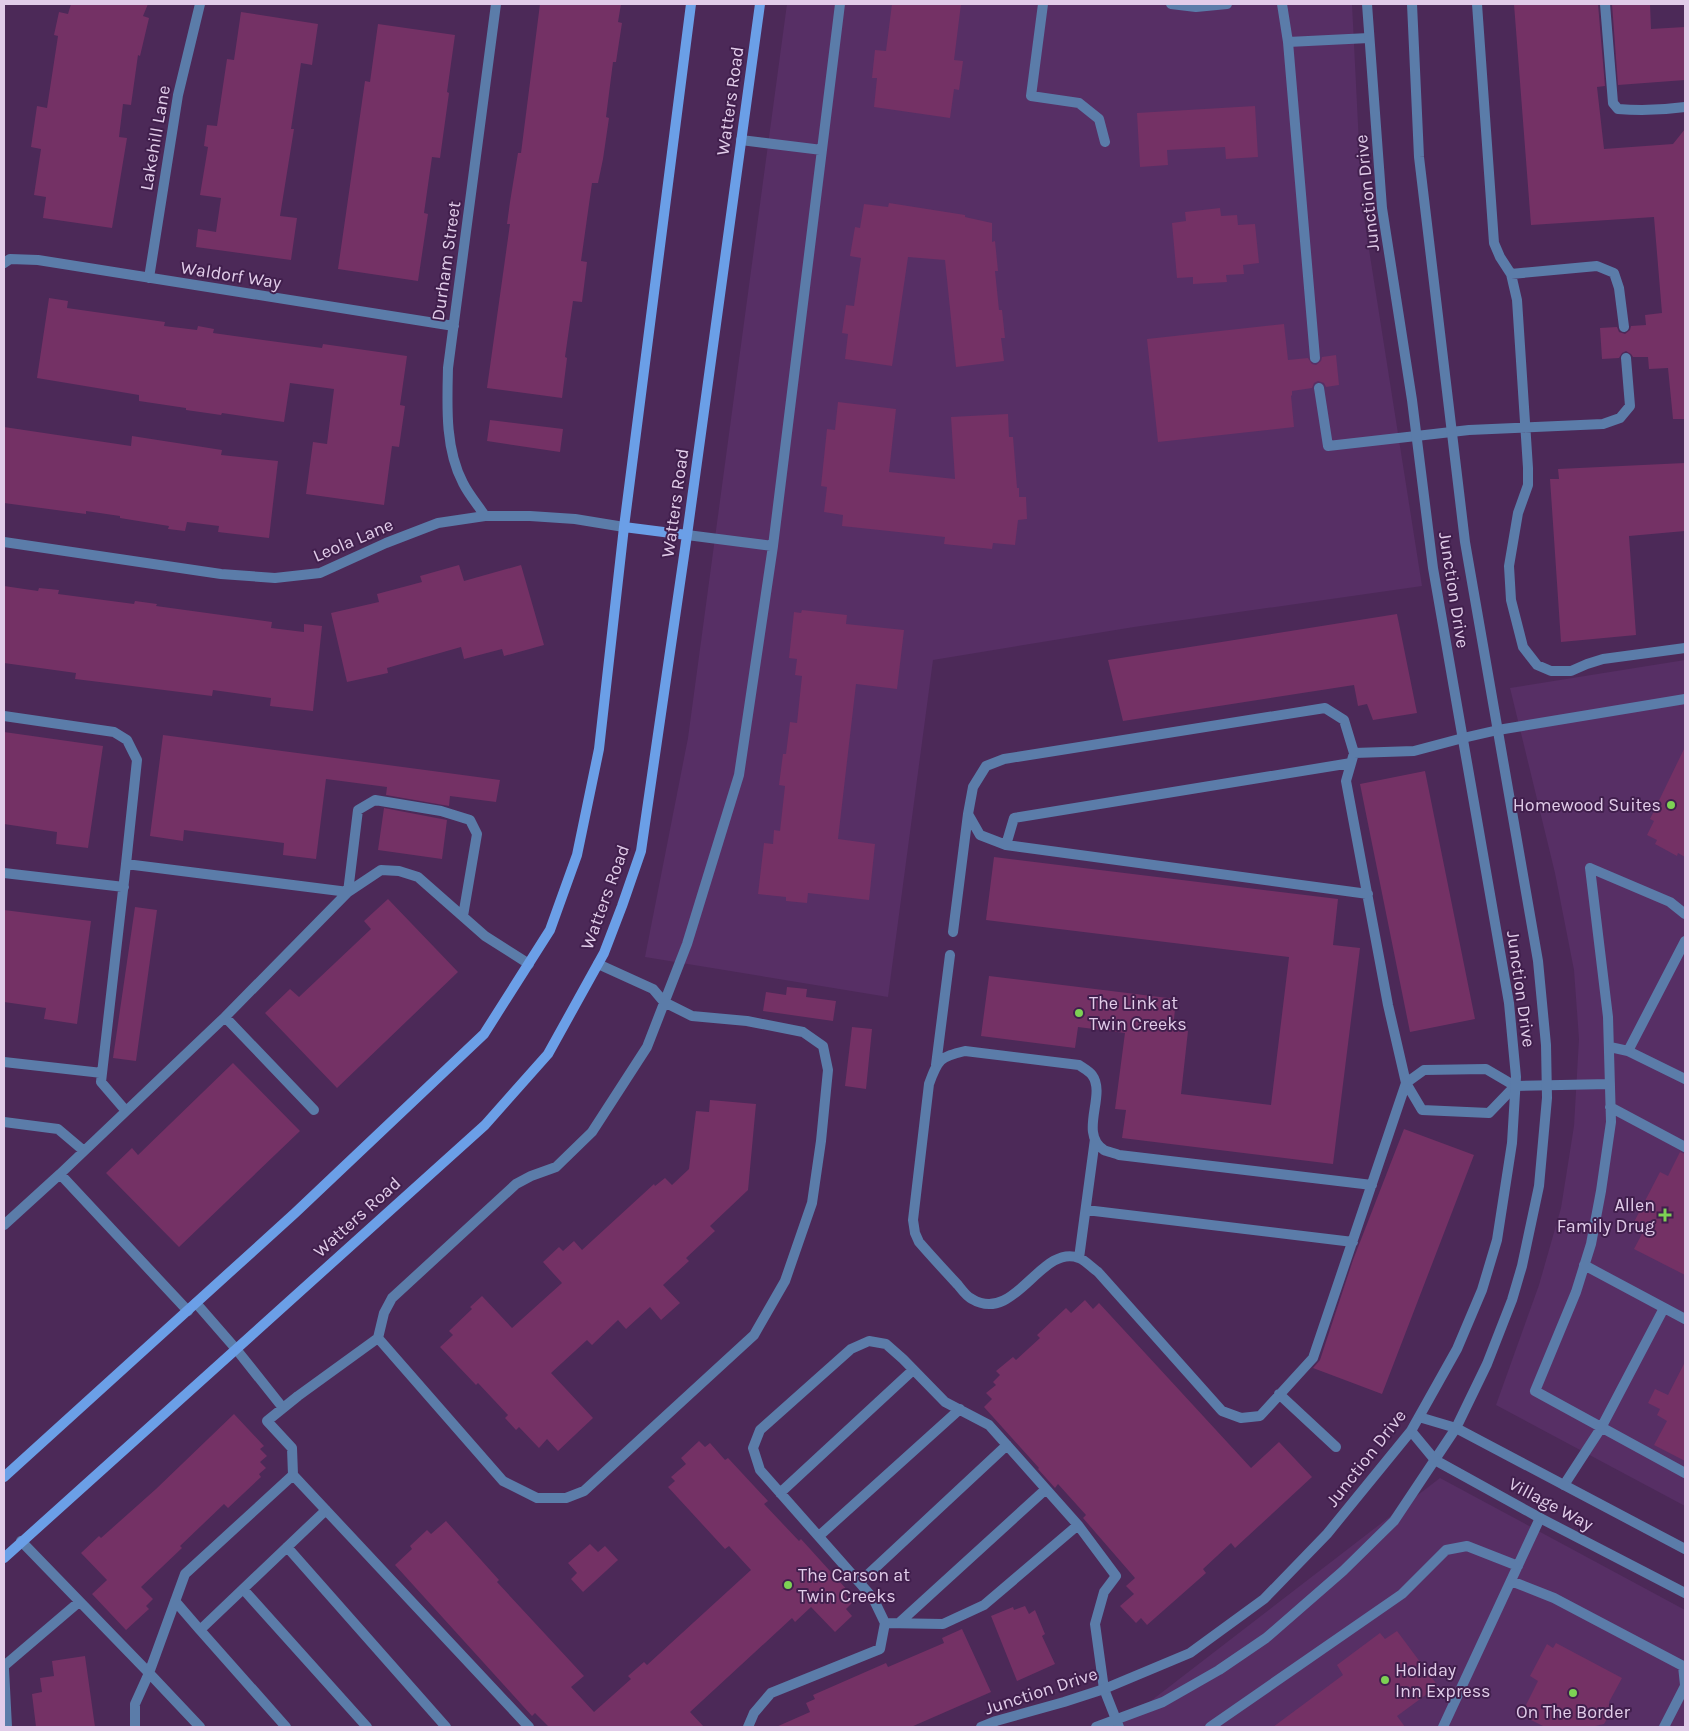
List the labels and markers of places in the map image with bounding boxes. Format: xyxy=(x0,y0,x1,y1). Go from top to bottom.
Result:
place label: Homewood Suites xyxy=(1513,794,1661,816)
marker: Homewood Suites xyxy=(1665,799,1677,811)
place label: The Link at Twin Creeks xyxy=(1089,992,1187,1035)
marker: The Link at Twin Creeks xyxy=(1073,1007,1085,1019)
place label: Allen Family Drug xyxy=(1557,1194,1655,1237)
marker: Allen Family Drug xyxy=(1659,1209,1671,1221)
place label: The Carson at Twin Creeks xyxy=(798,1564,910,1607)
marker: The Carson at Twin Creeks xyxy=(782,1579,794,1591)
place label: Holiday Inn Express xyxy=(1395,1659,1491,1702)
marker: Holiday Inn Express xyxy=(1379,1674,1391,1686)
marker: On The Border xyxy=(1567,1687,1579,1699)
place label: On The Border xyxy=(1516,1701,1631,1723)

